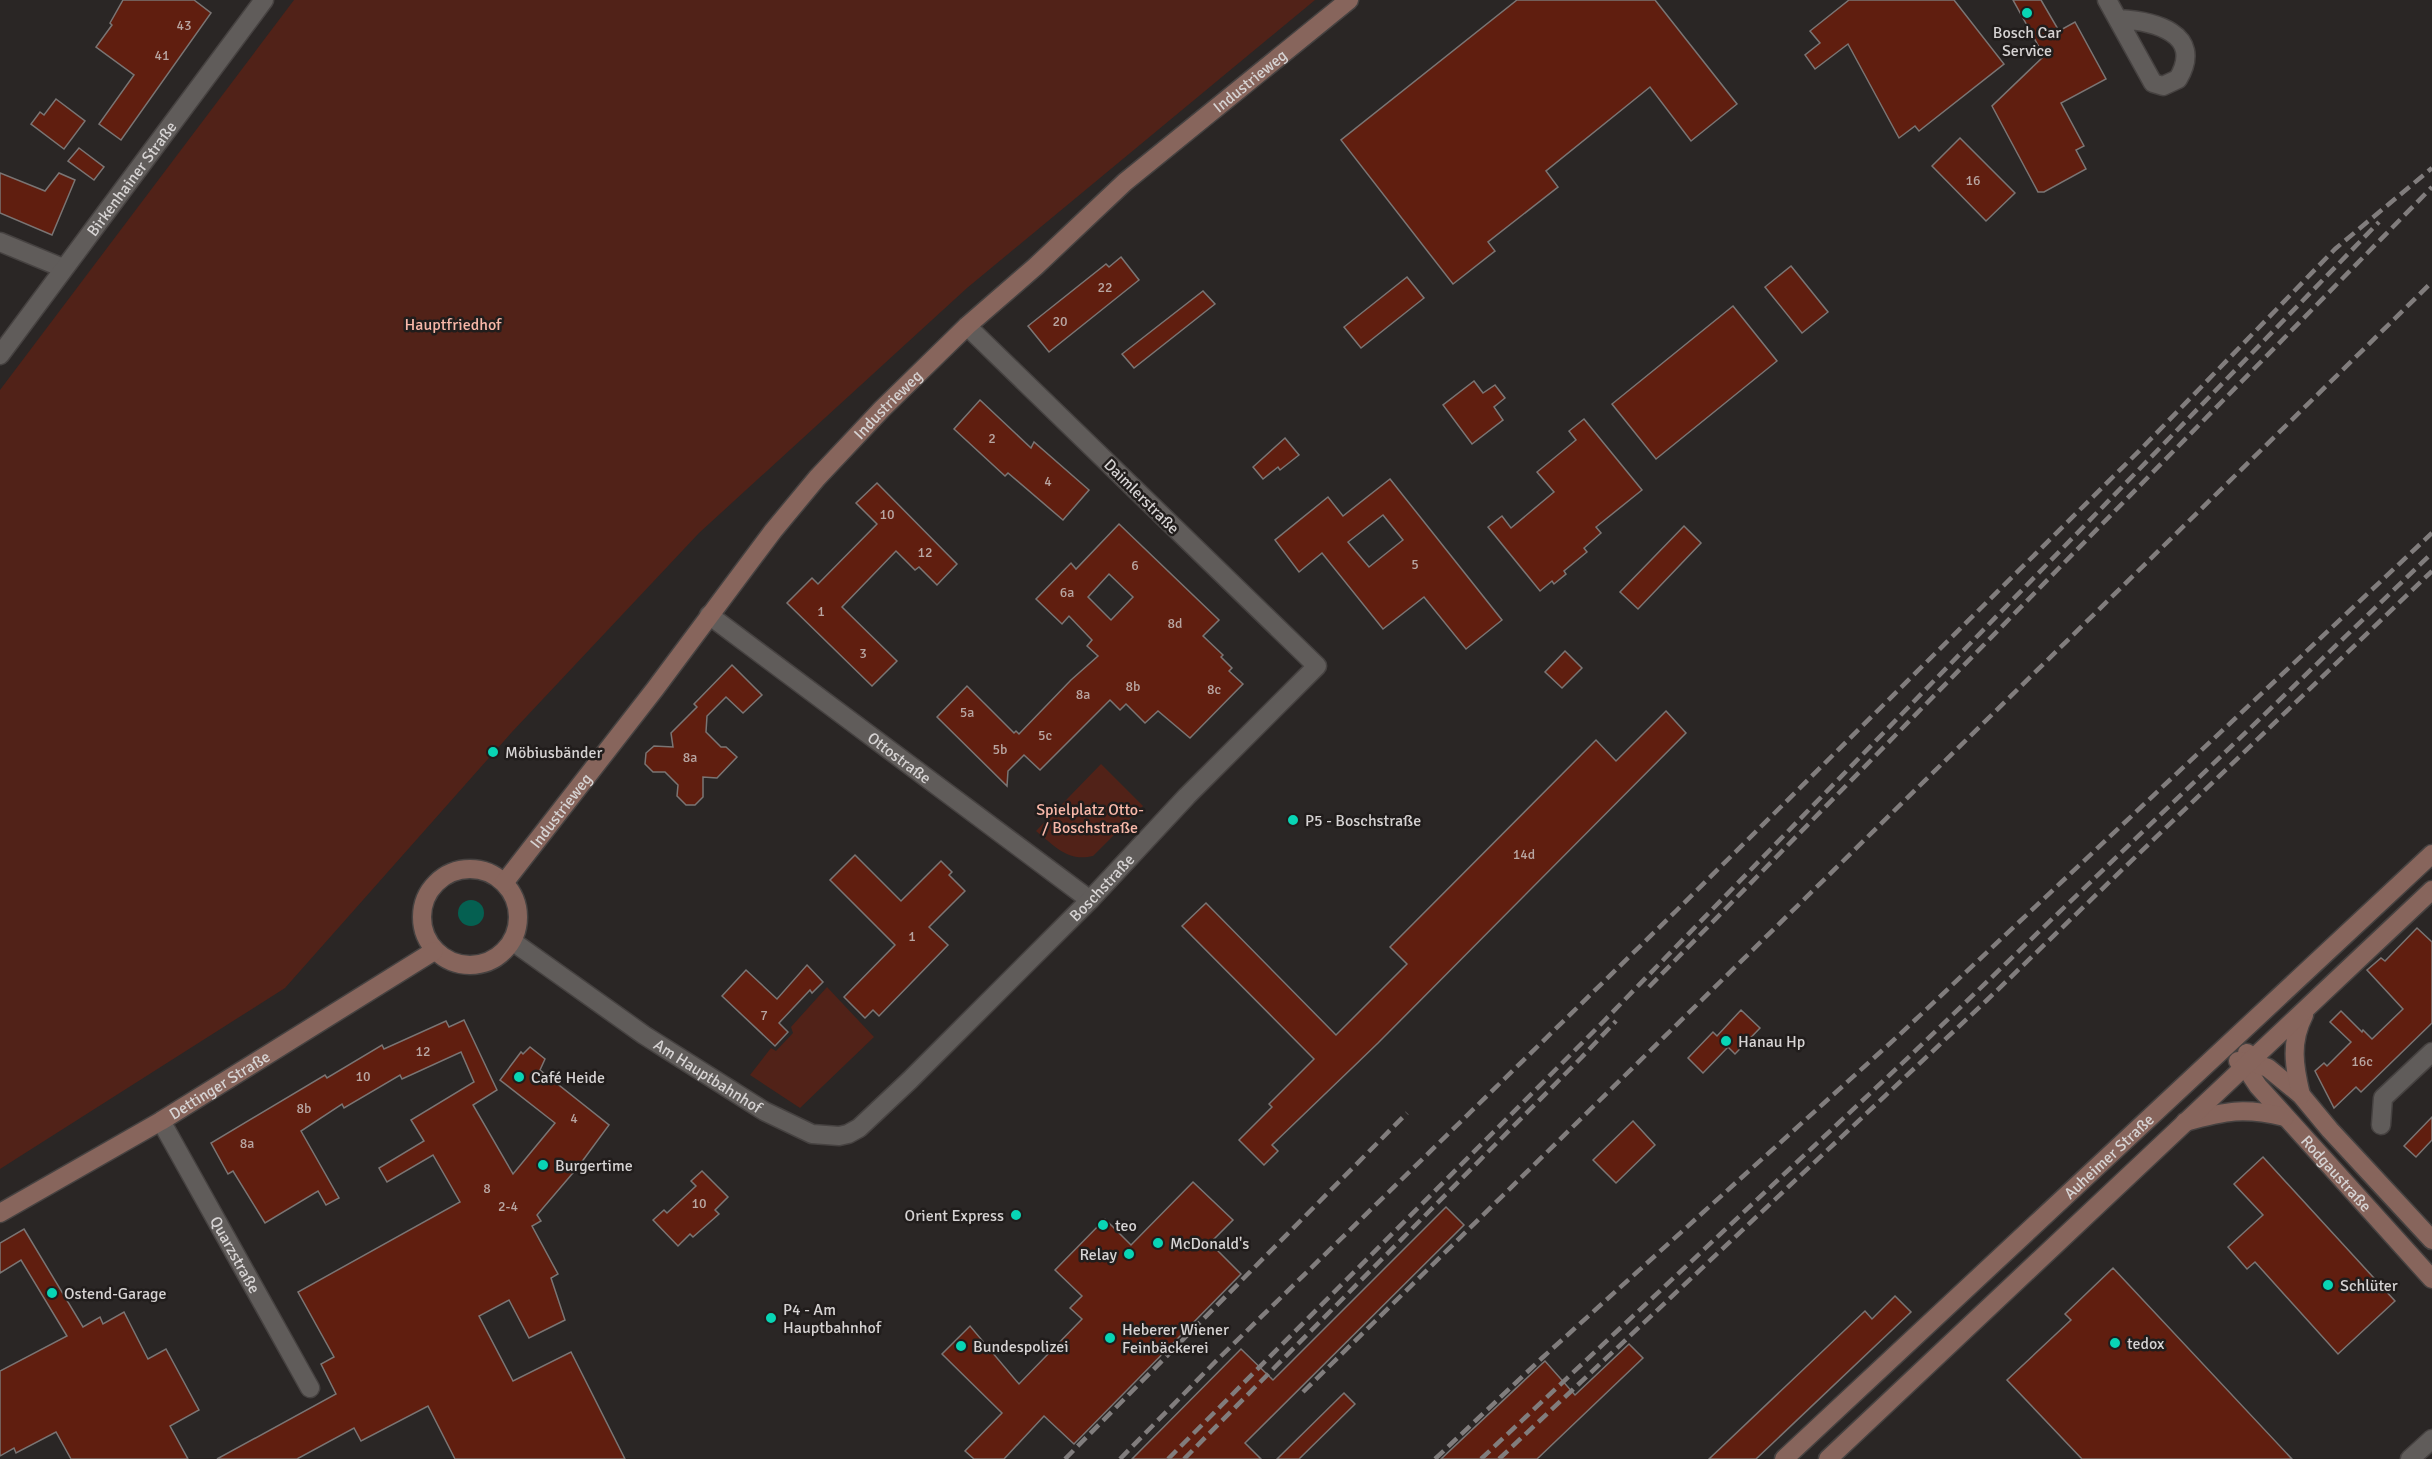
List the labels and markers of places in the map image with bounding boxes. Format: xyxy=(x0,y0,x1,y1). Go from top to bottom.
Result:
marker: Bosch Car Service xyxy=(2020,6,2034,20)
place label: Bosch Car Service xyxy=(1993,23,2061,61)
place label: Möbiusbänder xyxy=(505,743,603,763)
marker: Möbiusbänder xyxy=(486,745,500,759)
place label: P5 - Boschstraße xyxy=(1305,811,1421,831)
marker: P5 - Boschstraße xyxy=(1286,813,1300,827)
place label: Hanau Hp xyxy=(1738,1032,1805,1052)
marker: Hanau Hp xyxy=(1719,1034,1733,1048)
place label: Café Heide xyxy=(531,1068,605,1088)
marker: Café Heide xyxy=(512,1070,526,1084)
place label: Burgertime xyxy=(555,1156,633,1176)
marker: Burgertime xyxy=(536,1158,550,1172)
place label: Orient Express xyxy=(905,1206,1004,1226)
marker: Orient Express xyxy=(1009,1208,1023,1222)
place label: teo xyxy=(1115,1216,1137,1236)
marker: teo xyxy=(1096,1218,1110,1232)
place label: McDonald's xyxy=(1170,1234,1249,1254)
marker: McDonald's xyxy=(1151,1236,1165,1250)
place label: Relay xyxy=(1079,1245,1118,1265)
marker: Relay xyxy=(1122,1247,1136,1261)
place label: Schlüter xyxy=(2340,1276,2398,1296)
marker: Schlüter xyxy=(2321,1278,2335,1292)
place label: Ostend-Garage xyxy=(64,1284,166,1304)
marker: Ostend-Garage xyxy=(45,1286,59,1300)
place label: P4 - Am Hauptbahnhof xyxy=(783,1300,882,1338)
marker: P4 - Am Hauptbahnhof xyxy=(764,1311,778,1325)
place label: Heberer Wiener Feinbäckerei xyxy=(1122,1320,1229,1358)
marker: Heberer Wiener Feinbäckerei xyxy=(1103,1331,1117,1345)
place label: tedox xyxy=(2127,1334,2165,1354)
marker: tedox xyxy=(2108,1336,2122,1350)
place label: Bundespolizei xyxy=(973,1337,1069,1357)
marker: Bundespolizei xyxy=(954,1339,968,1353)

